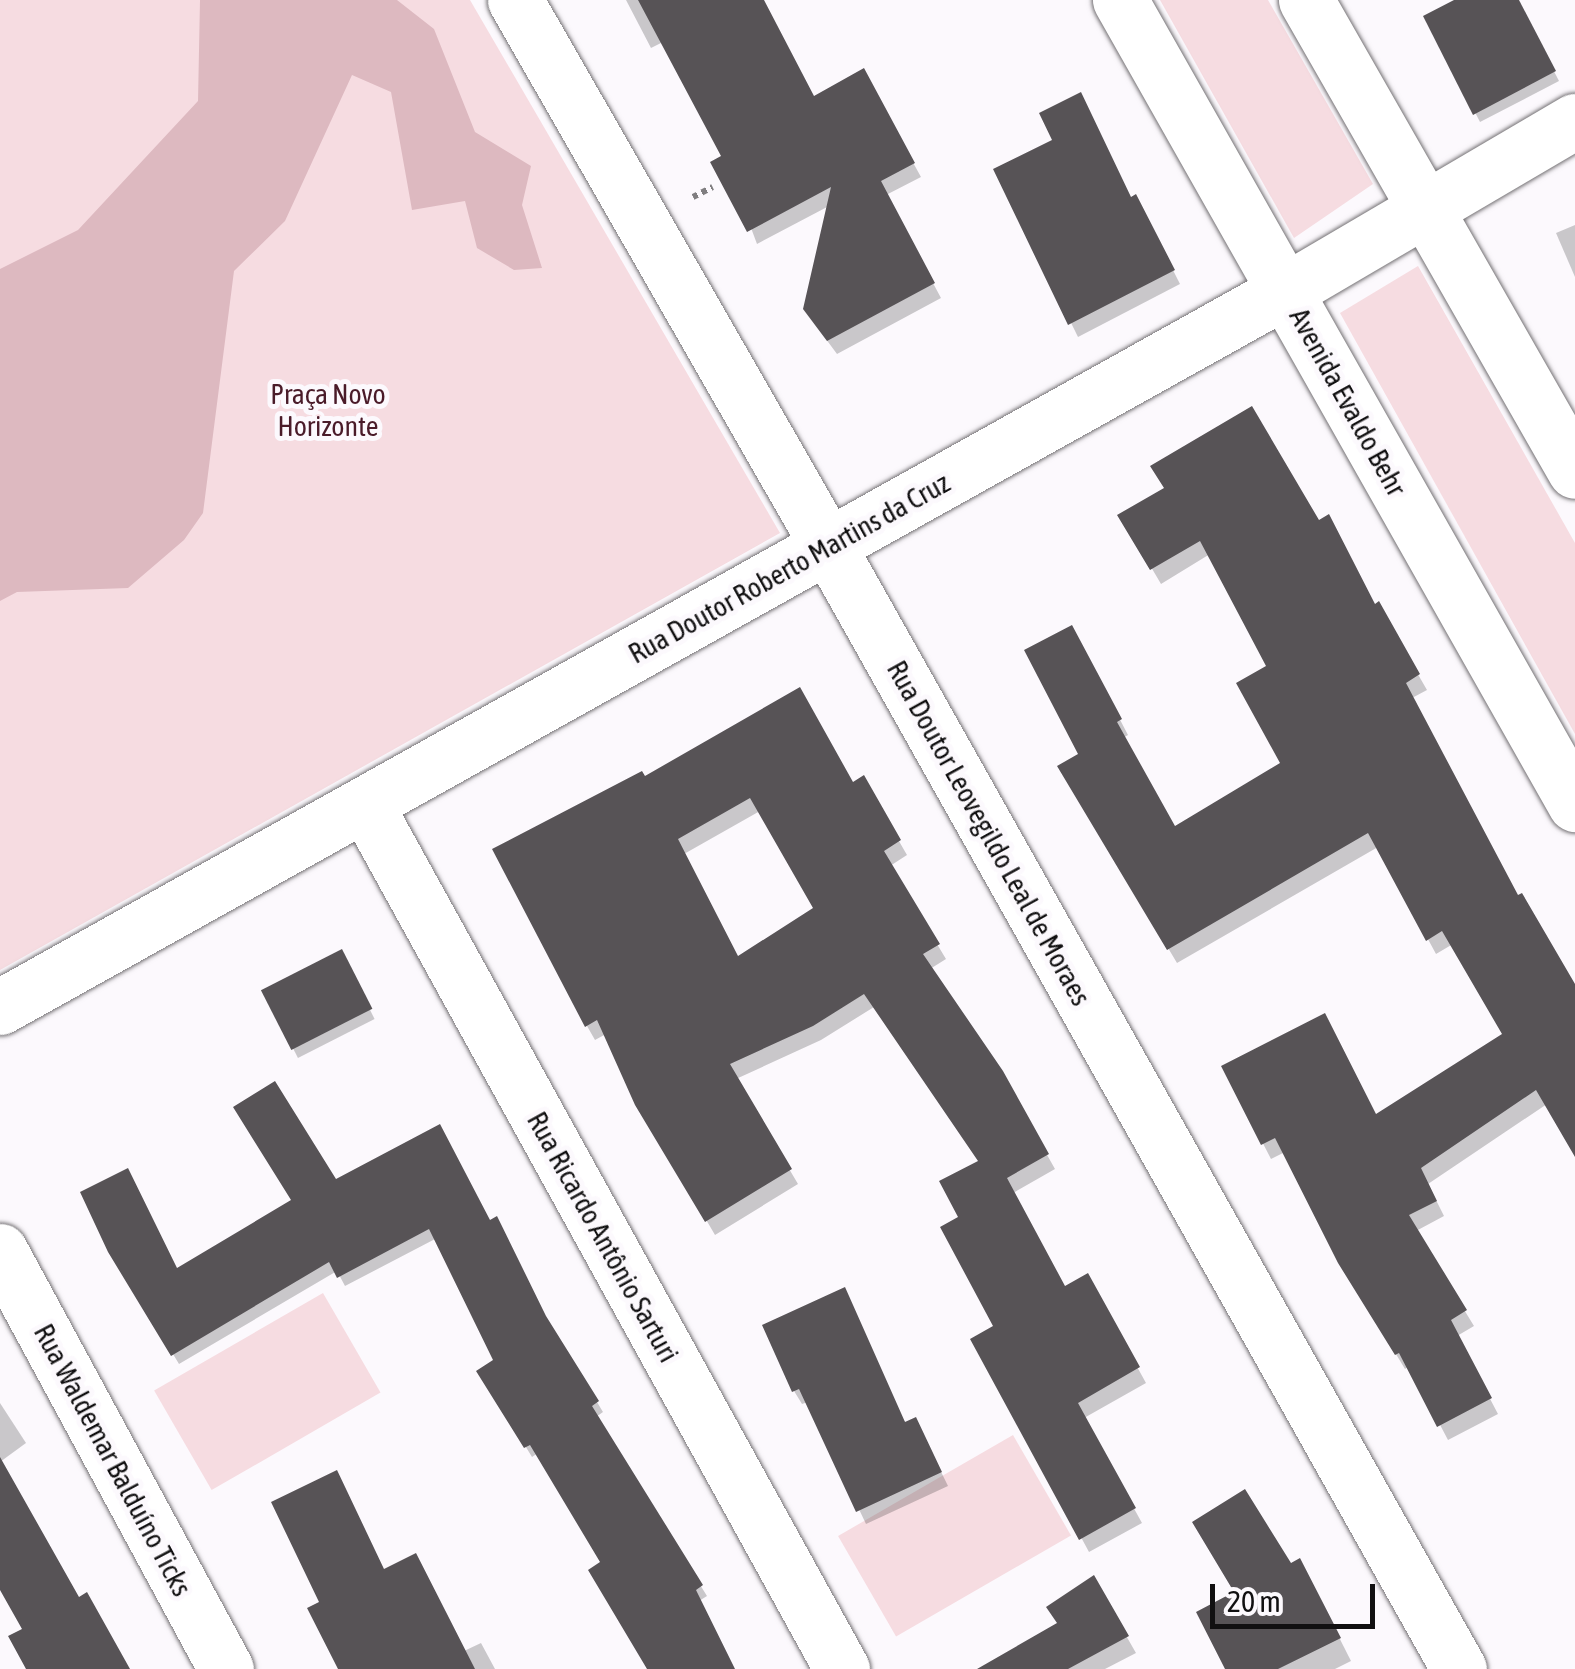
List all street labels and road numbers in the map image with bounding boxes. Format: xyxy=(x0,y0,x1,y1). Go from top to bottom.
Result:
street label: Avenida Evaldo Behr xyxy=(1283,302,1413,502)
street label: Rua Doutor Roberto Martins da Cruz xyxy=(623,466,955,670)
street label: Rua Doutor Leovegildo Leal de Moraes xyxy=(880,655,1098,1011)
street label: Rua Ricardo Antônio Sarturi xyxy=(520,1106,686,1368)
street label: Rua Waldemar Balduíno Ticks xyxy=(27,1318,199,1602)

